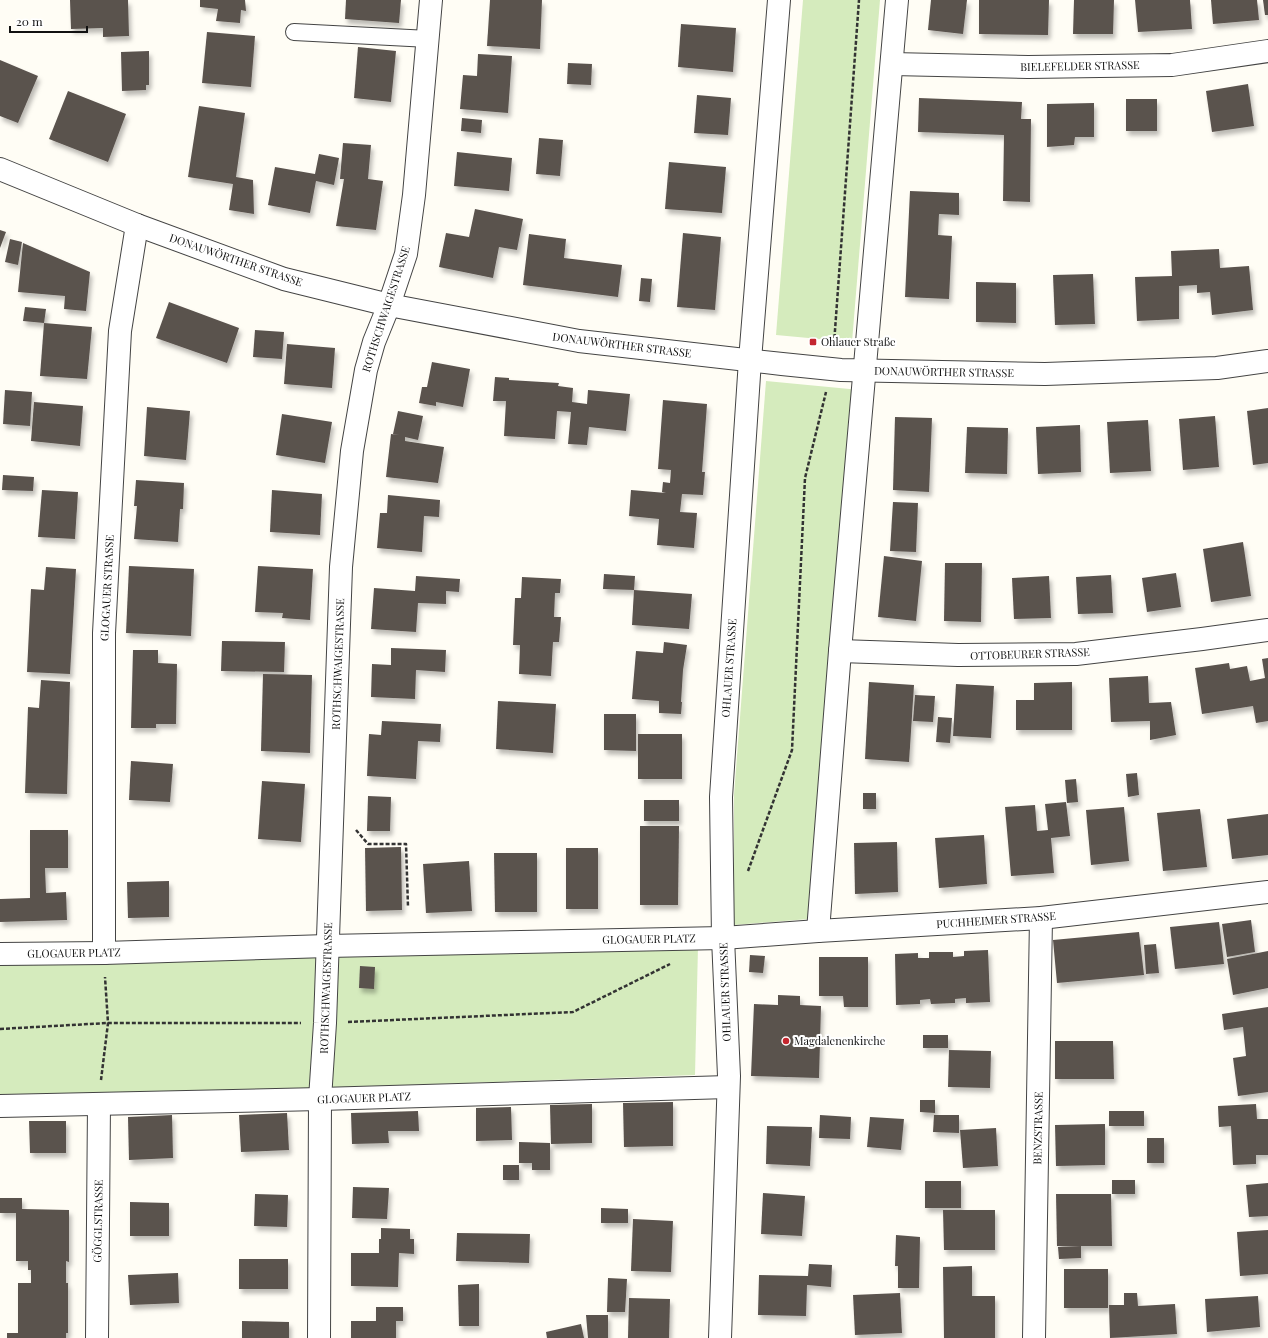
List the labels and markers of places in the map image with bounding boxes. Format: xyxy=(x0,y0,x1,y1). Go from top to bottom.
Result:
place label: Ohlauer Straße xyxy=(821,334,896,349)
marker: Ohlauer Straße xyxy=(808,337,818,347)
place label: Magdalenenkirche xyxy=(794,1033,886,1048)
marker: Magdalenenkirche xyxy=(781,1036,791,1046)

